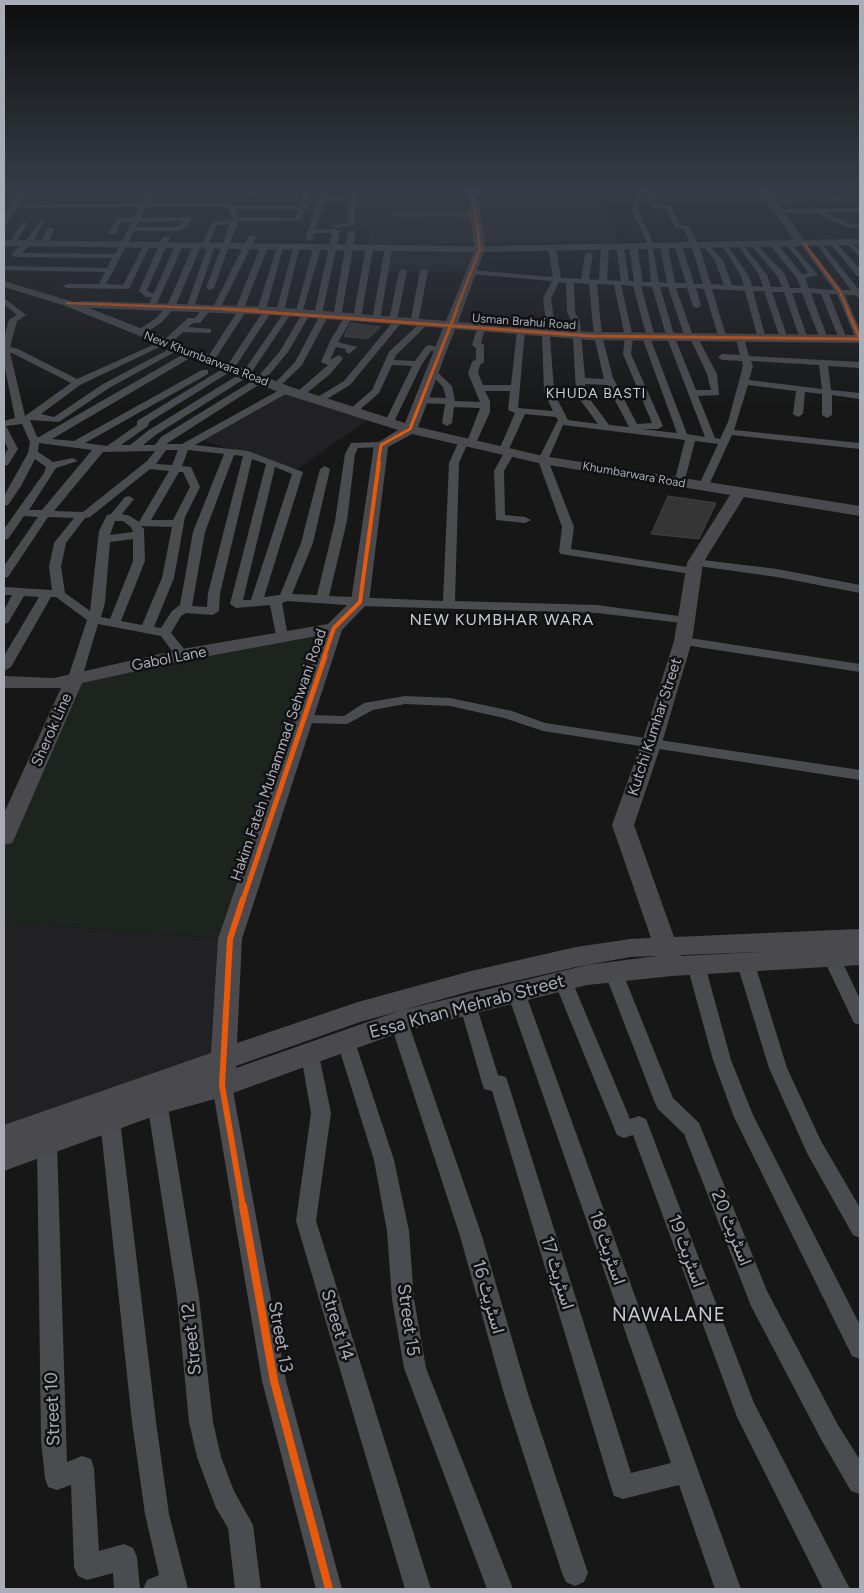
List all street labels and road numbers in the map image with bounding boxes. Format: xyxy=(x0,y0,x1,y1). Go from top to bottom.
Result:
street label: Usman Brahui Road xyxy=(471,311,577,333)
street label: New Khumbarwara Road xyxy=(142,329,270,389)
street label: Khumbarwara Road xyxy=(581,459,687,491)
street label: Hakim Fateh Muhammad Sehwani Road xyxy=(227,627,331,883)
street label: Gabol Lane xyxy=(130,643,208,675)
street label: Kutchi Kumhar Street xyxy=(624,656,686,798)
street label: Sherok Line xyxy=(28,691,76,769)
street label: Essa Khan Mehrab Street xyxy=(367,970,567,1044)
street label: اسٹریٹ 20 xyxy=(706,1187,756,1269)
street label: اسٹریٹ 18 xyxy=(584,1208,630,1288)
street label: اسٹریٹ 19 xyxy=(663,1212,709,1290)
street label: اسٹریٹ 17 xyxy=(536,1234,578,1312)
street label: اسٹریٹ 16 xyxy=(467,1258,509,1336)
street label: Street 15 xyxy=(392,1283,424,1357)
street label: Street 14 xyxy=(316,1287,358,1363)
street label: Street 13 xyxy=(263,1300,297,1374)
street label: Street 12 xyxy=(177,1302,207,1376)
street label: Street 10 xyxy=(41,1372,65,1446)

